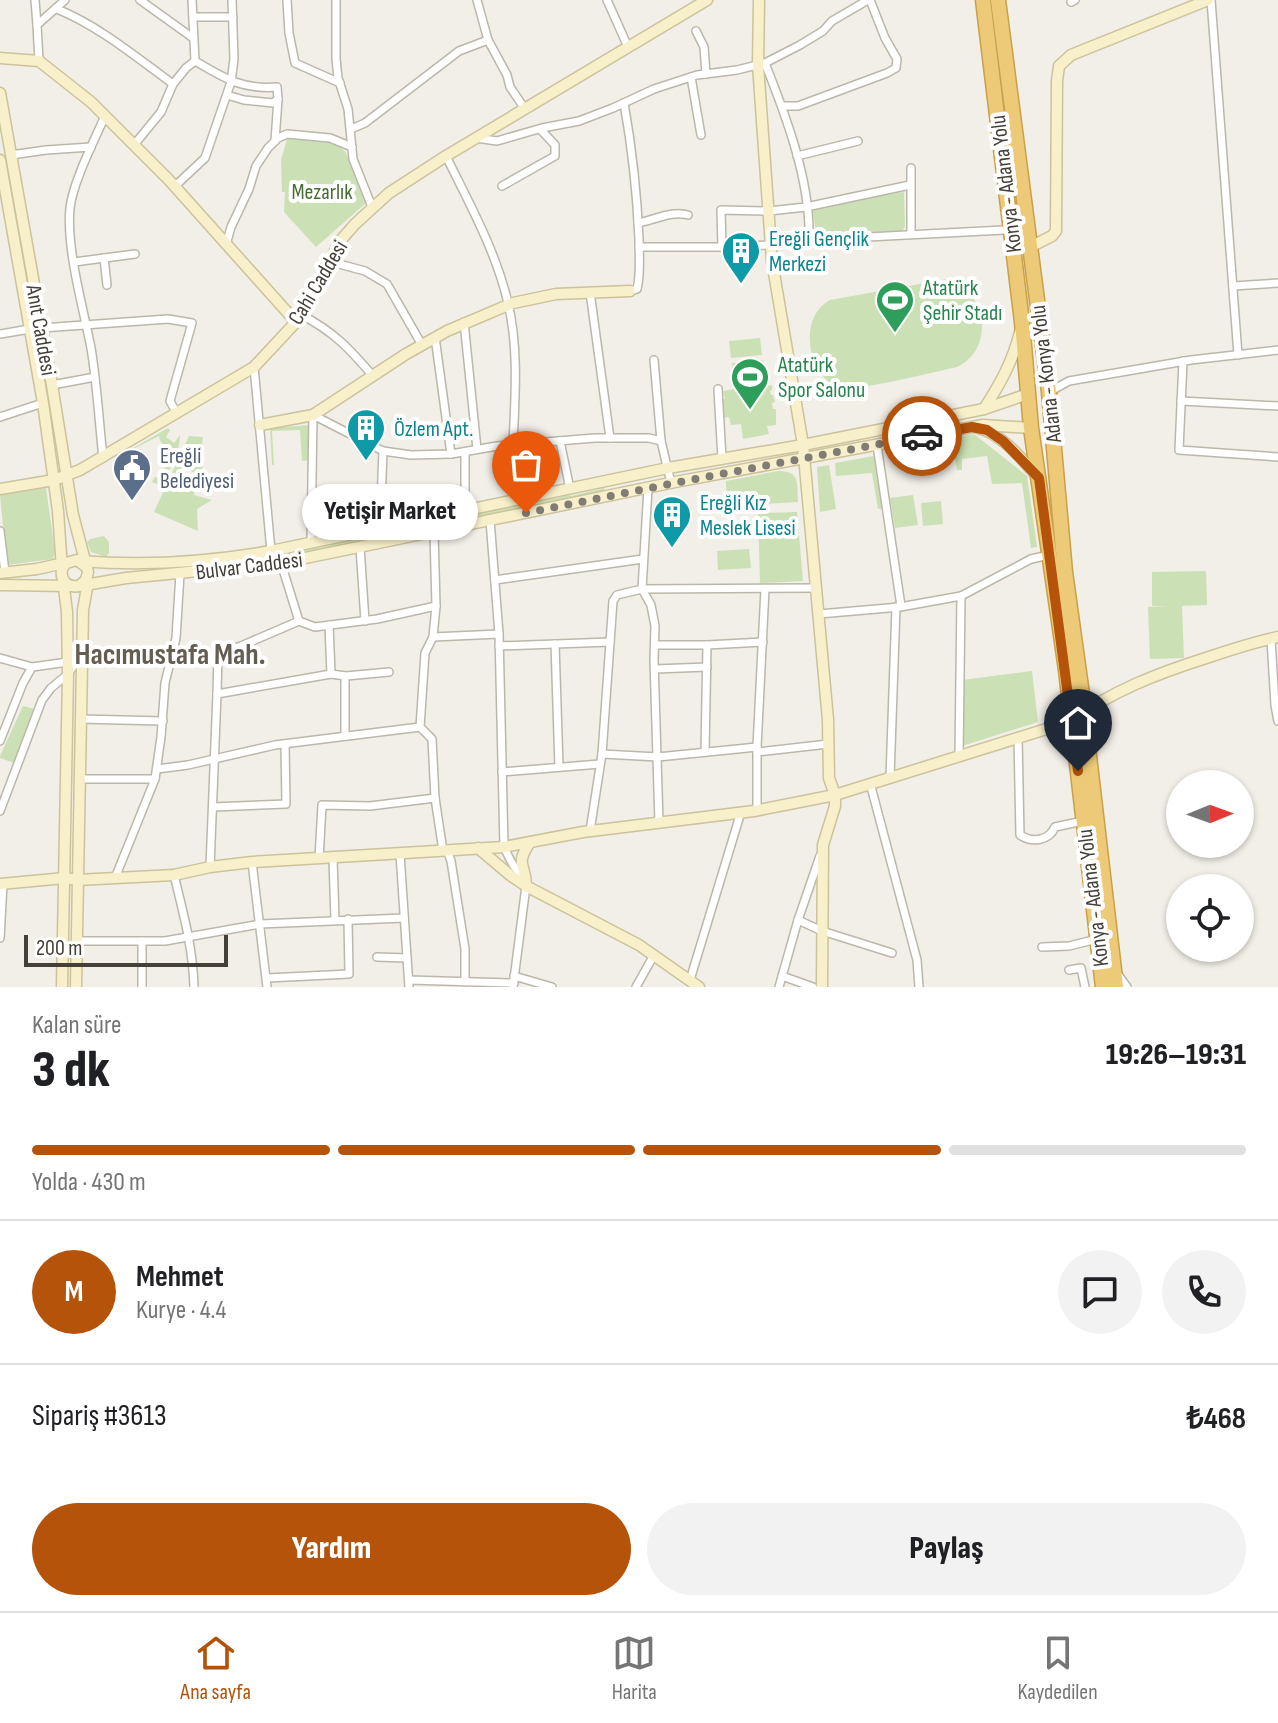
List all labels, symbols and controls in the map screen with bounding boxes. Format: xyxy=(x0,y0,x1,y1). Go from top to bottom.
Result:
street label: Konya - Adana Yolu xyxy=(985,113,1028,254)
park label: Mezarlık xyxy=(291,179,353,206)
place label: Ereğli Gençlik Merkezi xyxy=(769,226,870,278)
building icon: Ereğli Gençlik Merkezi xyxy=(720,230,762,285)
street label: Cahi Caddesi xyxy=(283,236,354,330)
place label: Atatürk Şehir Stadı xyxy=(922,275,1002,327)
sports icon: Atatürk Şehir Stadı xyxy=(874,279,916,334)
street label: Anıt Caddesi xyxy=(19,282,62,378)
street label: Adana - Konya Yolu xyxy=(1025,303,1068,445)
place label: Atatürk Spor Salonu xyxy=(777,352,865,404)
sports icon: Atatürk Spor Salonu xyxy=(729,356,771,411)
courier xyxy=(882,396,962,476)
building icon: Özlem Apt. xyxy=(345,407,387,462)
icon: car xyxy=(900,414,944,458)
place label: Özlem Apt. xyxy=(394,416,473,443)
pin xyxy=(492,431,560,513)
place label: Ereğli Belediyesi xyxy=(160,443,234,495)
icon: bag xyxy=(504,443,548,487)
public building icon: Ereğli Belediyesi xyxy=(111,447,153,502)
callout: Yetişir Market xyxy=(302,485,478,541)
place label: Ereğli Kız Meslek Lisesi xyxy=(700,490,796,542)
building icon: Ereğli Kız Meslek Lisesi xyxy=(651,494,693,549)
text: Yetişir Market xyxy=(324,496,456,527)
street label: Bulvar Caddesi xyxy=(194,547,304,586)
district label: Hacımustafa Mah. xyxy=(75,637,265,673)
pin xyxy=(1044,689,1112,771)
icon: home xyxy=(1056,701,1100,745)
north arrow xyxy=(1166,770,1254,858)
map controls xyxy=(1166,770,1254,962)
street label: Konya - Adana Yolu xyxy=(1072,827,1115,968)
button: locate xyxy=(1166,874,1254,962)
scale bar xyxy=(24,931,228,967)
text: 200 m xyxy=(36,935,82,962)
text: Kalan süre xyxy=(32,1010,121,1041)
text: 19:26–19:31 xyxy=(1106,1037,1246,1073)
text: 3 dk xyxy=(32,1039,110,1102)
text: Yolda · 430 m xyxy=(32,1167,146,1198)
button: chat xyxy=(1058,1250,1142,1334)
button: phone xyxy=(1162,1250,1246,1334)
text: Mehmet xyxy=(136,1259,224,1295)
text: M xyxy=(65,1274,83,1310)
text: Kurye · 4.4 xyxy=(136,1295,226,1326)
text: Sipariş #3613 xyxy=(32,1398,167,1434)
text: ₺468 xyxy=(1187,1401,1246,1437)
button: Yardım xyxy=(32,1503,631,1595)
button: Paylaş xyxy=(647,1503,1246,1595)
tab: Ana sayfa xyxy=(180,1631,251,1706)
tab: Harita xyxy=(612,1631,657,1706)
tab: Kaydedilen xyxy=(1018,1631,1098,1706)

